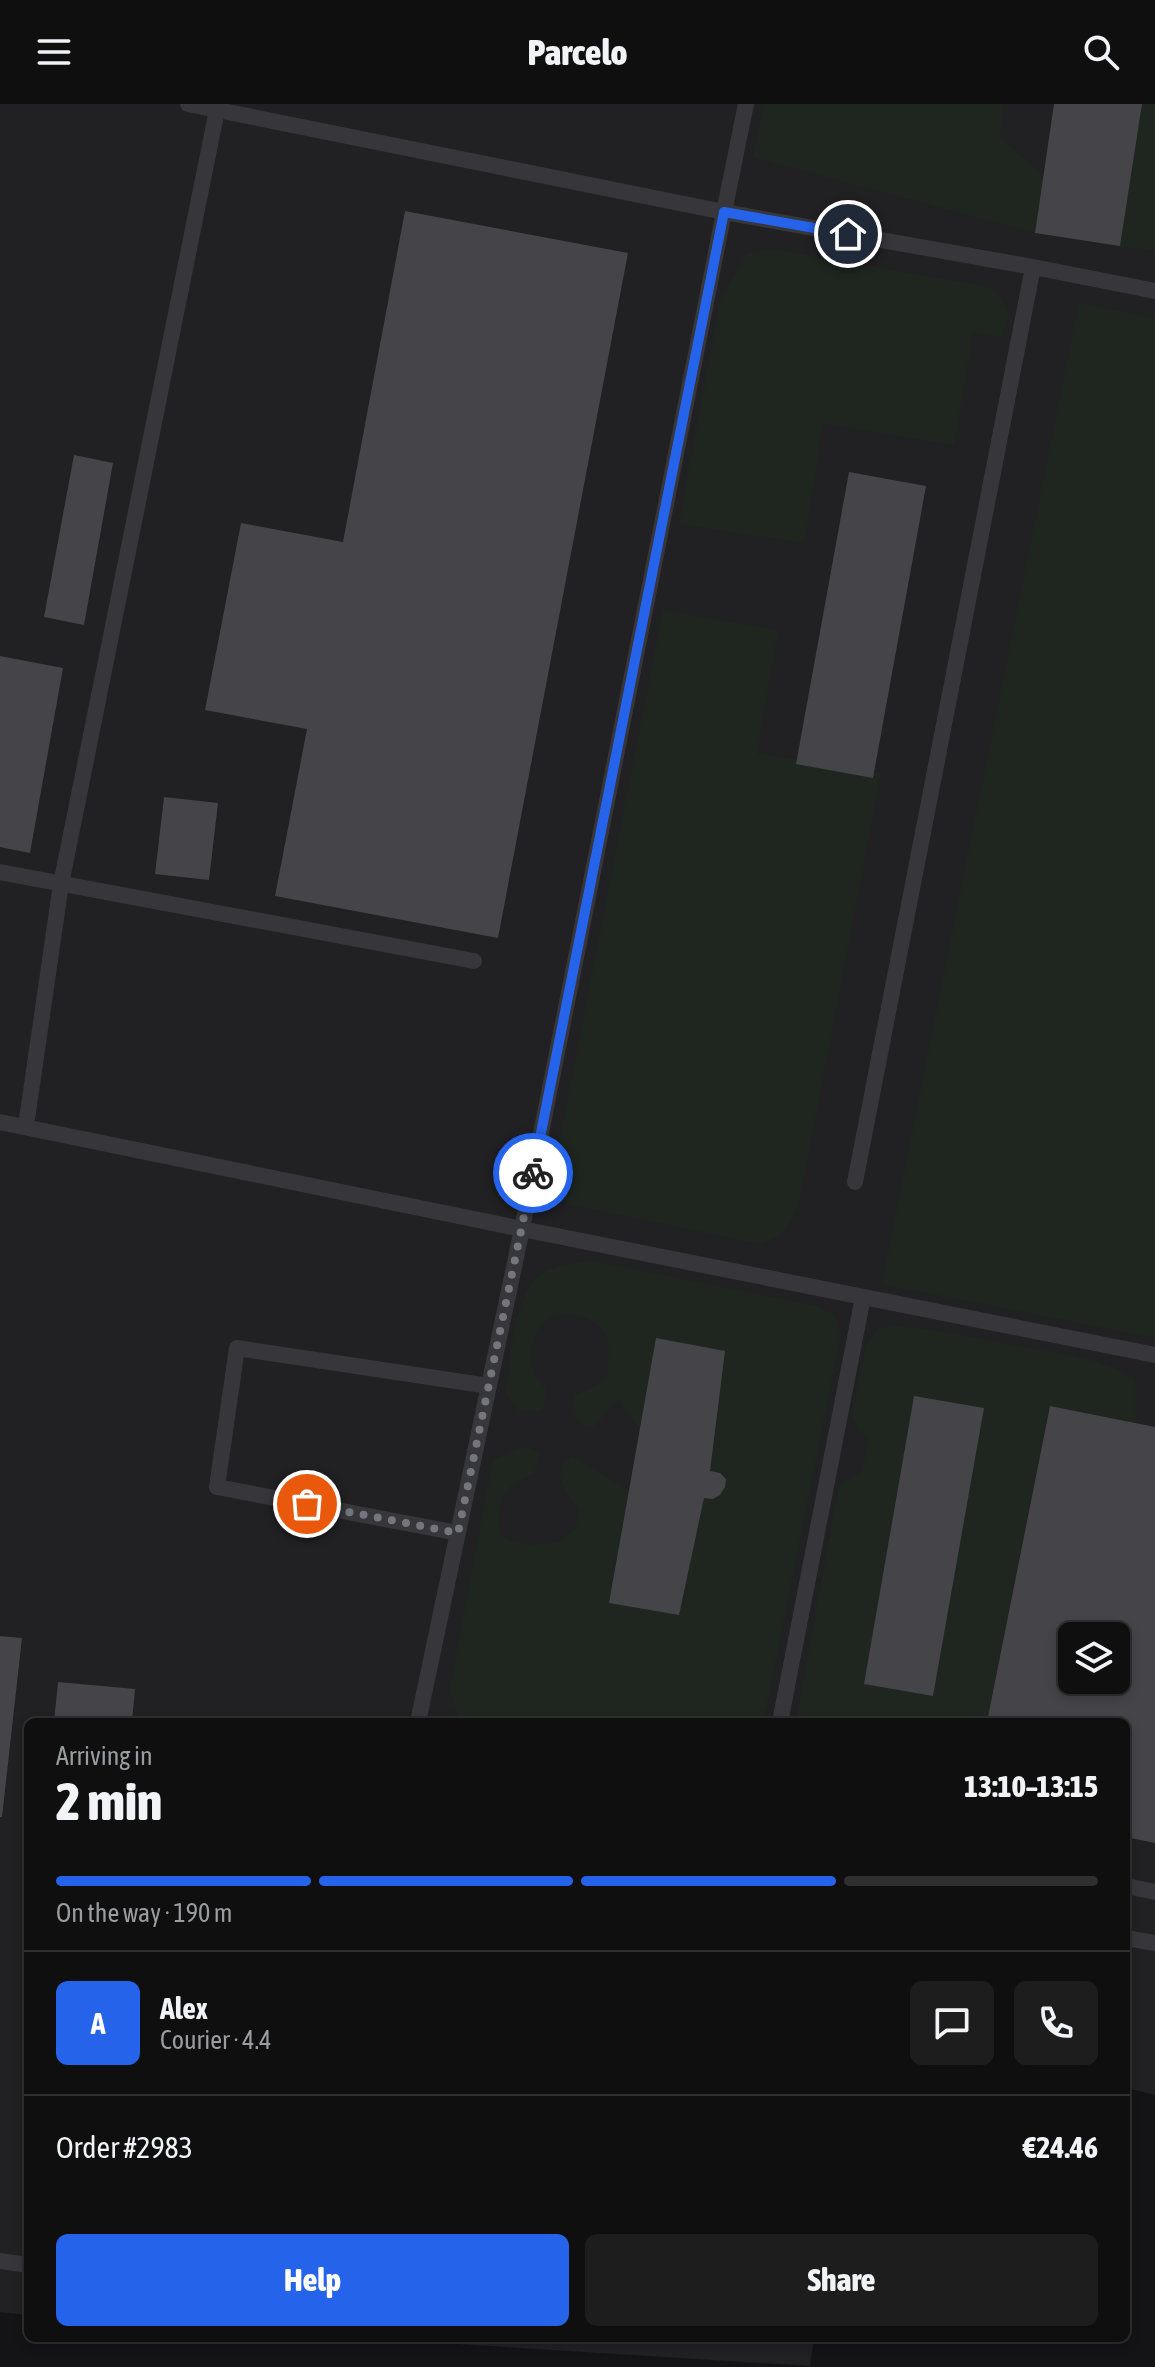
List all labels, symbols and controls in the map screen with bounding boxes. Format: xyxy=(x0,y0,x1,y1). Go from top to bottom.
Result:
icon: menu xyxy=(32,30,76,74)
icon: search xyxy=(1079,30,1123,74)
text: Parcelo xyxy=(527,31,628,73)
pin xyxy=(814,200,882,268)
icon: home xyxy=(826,212,870,256)
courier xyxy=(493,1133,573,1213)
icon: bike xyxy=(511,1151,555,1195)
pin xyxy=(273,1470,341,1538)
icon: bag xyxy=(285,1482,329,1526)
map controls xyxy=(1058,1622,1130,1694)
button: layers xyxy=(1058,1622,1130,1694)
text: Arriving in xyxy=(56,1741,153,1771)
text: 13:10–13:15 xyxy=(964,1769,1098,1803)
text: 2 min xyxy=(56,1771,162,1831)
text: On the way · 190 m xyxy=(56,1898,233,1928)
button: chat xyxy=(910,1981,994,2065)
button: phone xyxy=(1014,1981,1098,2065)
text: Alex xyxy=(160,1991,208,2025)
text: A xyxy=(91,2006,105,2040)
text: Courier · 4.4 xyxy=(160,2025,271,2055)
text: Order #2983 xyxy=(56,2130,193,2164)
text: €24.46 xyxy=(1023,2130,1098,2164)
button: Help xyxy=(56,2234,569,2326)
button: Share xyxy=(585,2234,1098,2326)

